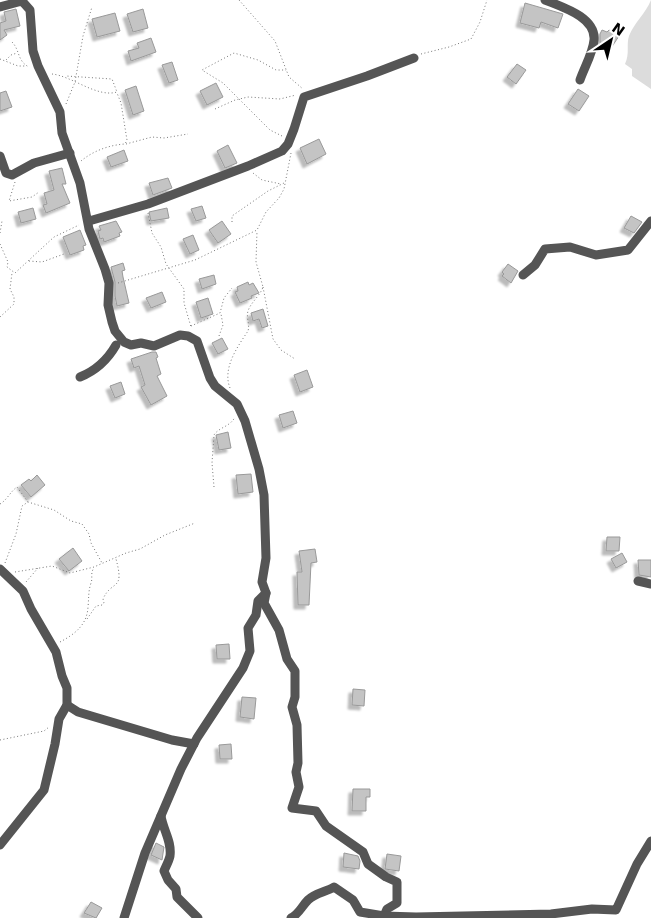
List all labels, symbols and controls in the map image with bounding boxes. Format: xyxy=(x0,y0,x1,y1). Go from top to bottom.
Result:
north arrow xyxy=(586,15,636,65)
text: N xyxy=(609,19,628,39)

